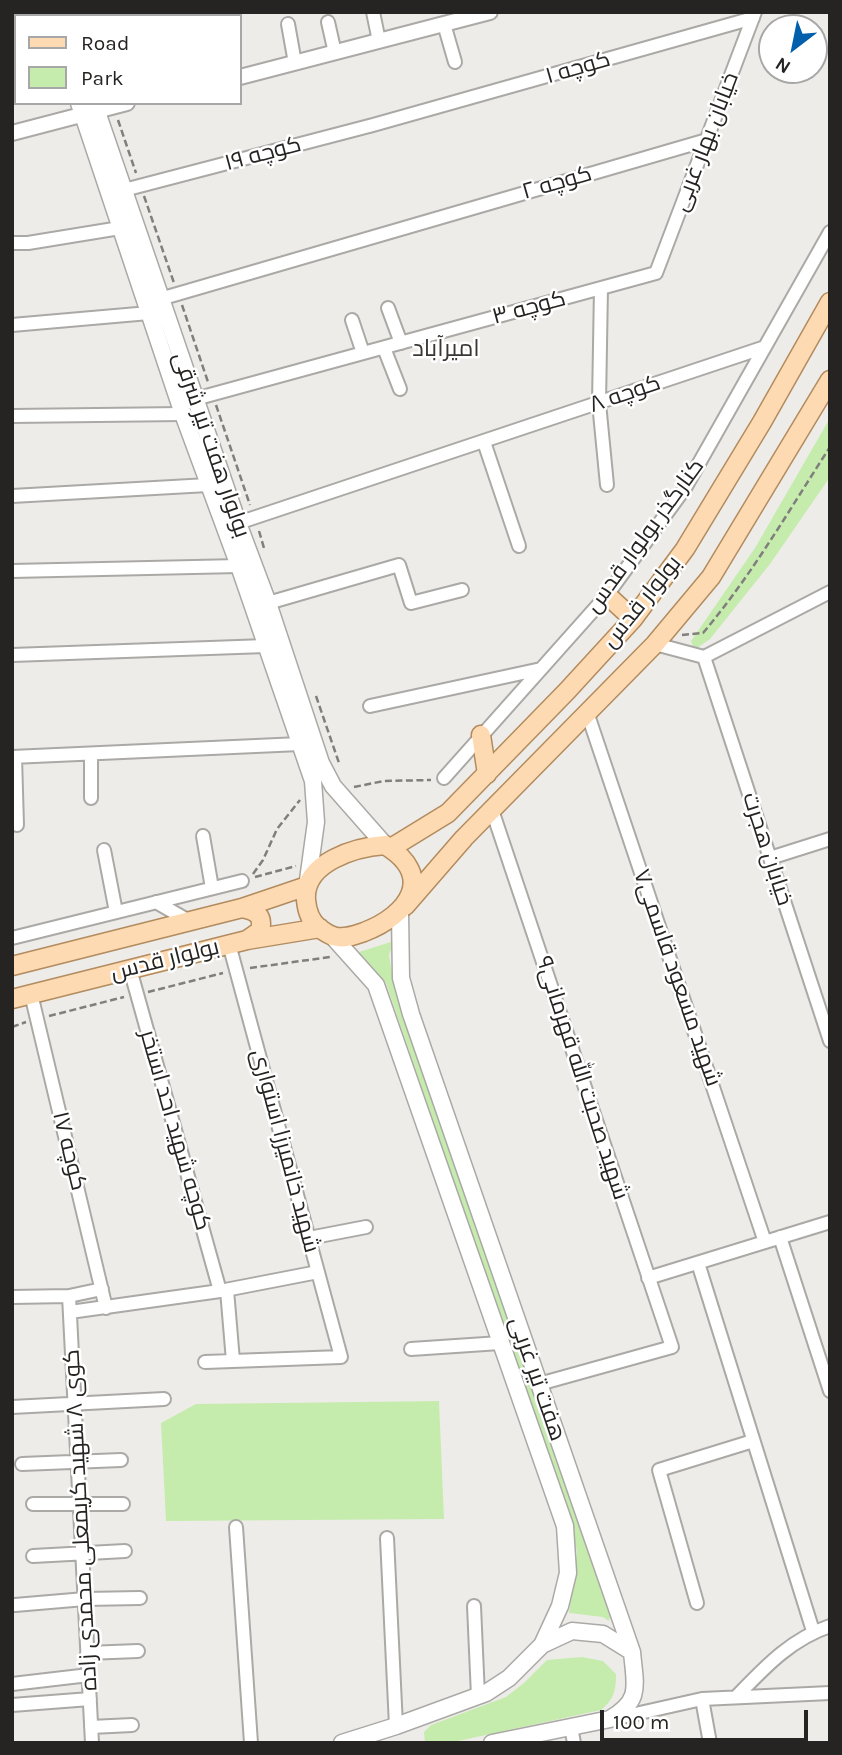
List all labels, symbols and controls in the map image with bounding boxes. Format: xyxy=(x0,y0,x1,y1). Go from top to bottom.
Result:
legend xyxy=(14,14,242,105)
north arrow xyxy=(758,14,828,84)
text: Road xyxy=(81,31,129,55)
street label: کوچه ۱ xyxy=(542,46,614,90)
text: N xyxy=(771,52,795,78)
text: Park xyxy=(81,66,124,90)
street label: خیابان بهار غربی xyxy=(667,69,745,215)
street label: کوچه ۱۹ xyxy=(222,131,304,177)
street label: کوچه ۲ xyxy=(519,160,595,206)
street label: کوچه ۳ xyxy=(489,285,569,331)
district label: امیرآباد xyxy=(412,335,480,363)
street label: بولوار هفت تیر شرقی xyxy=(166,349,256,541)
street label: کوچه ۸ xyxy=(586,369,664,419)
street label: کنارگذر بولوار قدس xyxy=(580,453,710,619)
street label: بولوار قدس xyxy=(596,550,688,654)
street label: خیابان هجرت xyxy=(736,789,798,909)
street label: شهید مسعود قاسمی۷ xyxy=(627,866,727,1090)
street label: بولوار قدس xyxy=(108,933,222,987)
street label: شهید صحبت الله قهرمانی۹ xyxy=(530,953,634,1203)
street label: کوچه شهید احد استخر xyxy=(133,1027,217,1233)
street label: شهید خانمیرزا استواری xyxy=(245,1046,325,1256)
street label: کوچه ۱۷ xyxy=(46,1109,92,1193)
street label: هفت تیر غربی xyxy=(503,1313,571,1445)
street label: کوی ۸ شهید کریمعلی محمدی زاده xyxy=(58,1349,104,1691)
scale bar xyxy=(604,1696,812,1740)
text: 100 m xyxy=(613,1710,670,1734)

